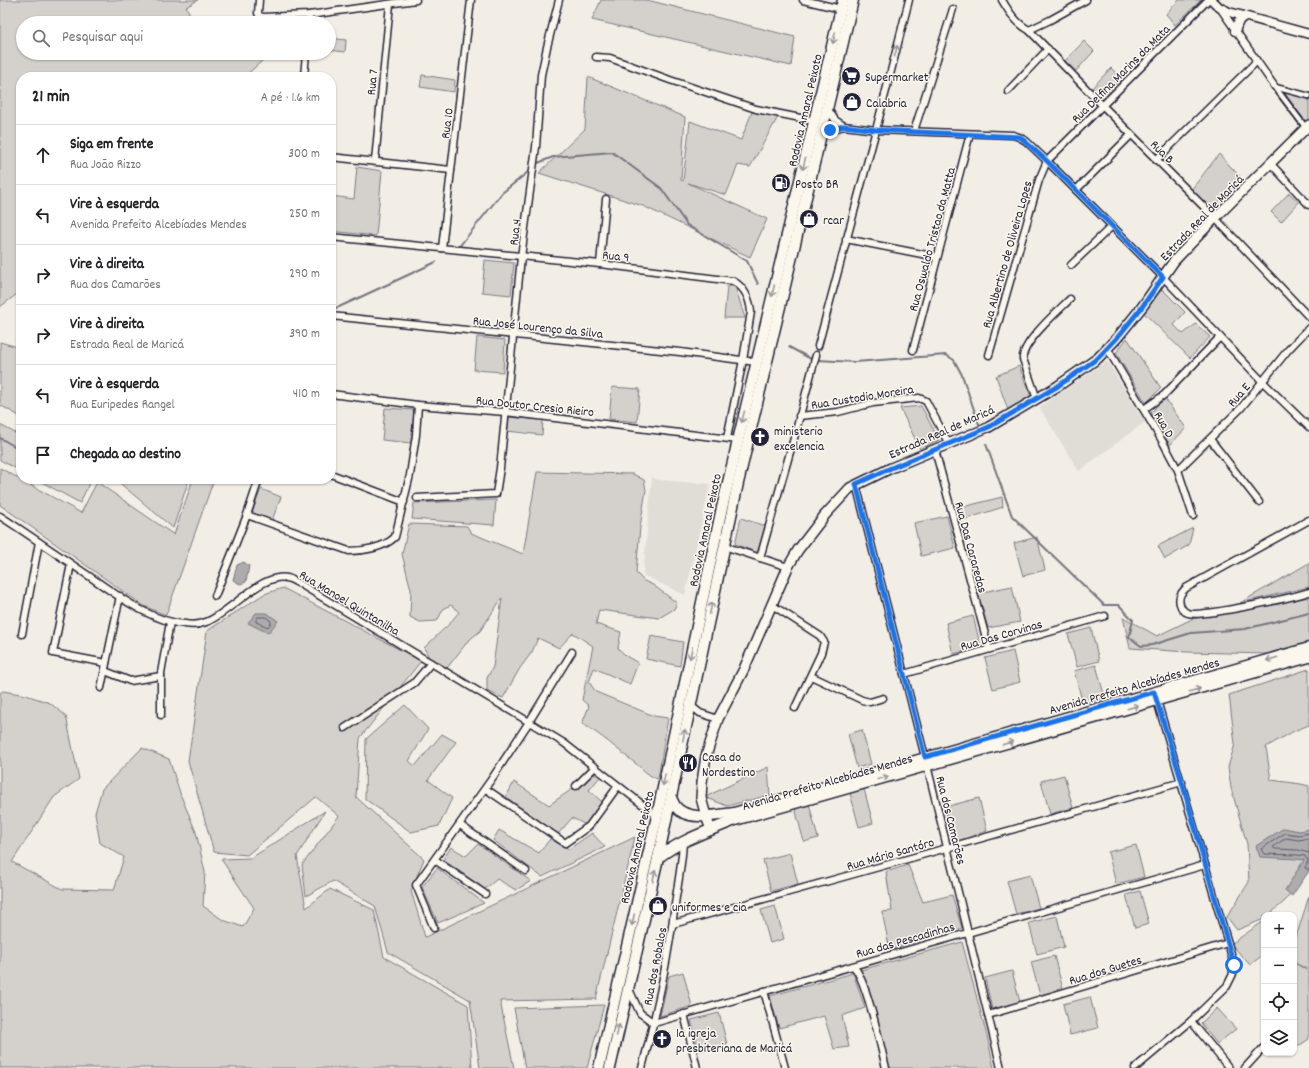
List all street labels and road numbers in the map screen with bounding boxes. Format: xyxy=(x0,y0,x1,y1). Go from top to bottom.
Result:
street label: Rua Delfina Marins da Mata xyxy=(1068,20,1176,128)
street label: Rodovia Amaral Peixoto xyxy=(784,52,829,169)
street label: Rua 7 xyxy=(363,68,384,96)
street label: Rua 10 xyxy=(437,107,460,140)
street label: Rua B xyxy=(1145,136,1178,169)
street label: Rua Oswaldo Tristao da Matta xyxy=(905,165,962,314)
street label: Estrada Real de Maricá xyxy=(1156,171,1250,266)
street label: Rua Albertino de Oliveira Lopes xyxy=(978,179,1039,331)
street label: Rua 4 xyxy=(505,218,528,247)
street label: Rua 9 xyxy=(601,247,630,268)
street label: Rua José Lourenço da Silva xyxy=(472,312,605,345)
street label: Rua E xyxy=(1224,379,1256,412)
street label: Rua Custodio Moreira xyxy=(810,381,916,416)
street label: Rua Doutor Cresio Rieiro xyxy=(475,392,595,423)
street label: Estrada Real de Maricá xyxy=(886,401,998,465)
street label: Rua D xyxy=(1148,408,1178,442)
street label: Rodovia Amaral Peixoto xyxy=(685,472,728,589)
street label: Rua Das Cararedas xyxy=(948,500,991,595)
street label: Rua Manoel Quintanilha xyxy=(295,567,403,642)
street label: Rua Das Corvinas xyxy=(958,616,1045,657)
street label: Avenida Prefeito Alcebíades Mendes xyxy=(1047,654,1222,721)
street label: Avenida Prefeito Alcebíades Mendes xyxy=(740,750,915,817)
street label: Rua dos Camarões xyxy=(929,774,970,867)
street label: Rodovia Amaral Peixoto xyxy=(616,789,661,906)
street label: Rua Mário Santóro xyxy=(845,834,937,877)
street label: Rua das Pescadinhas xyxy=(854,918,957,965)
street label: Rua dos Robalos xyxy=(640,926,673,1007)
street label: Rua dos Guetes xyxy=(1067,951,1144,991)

